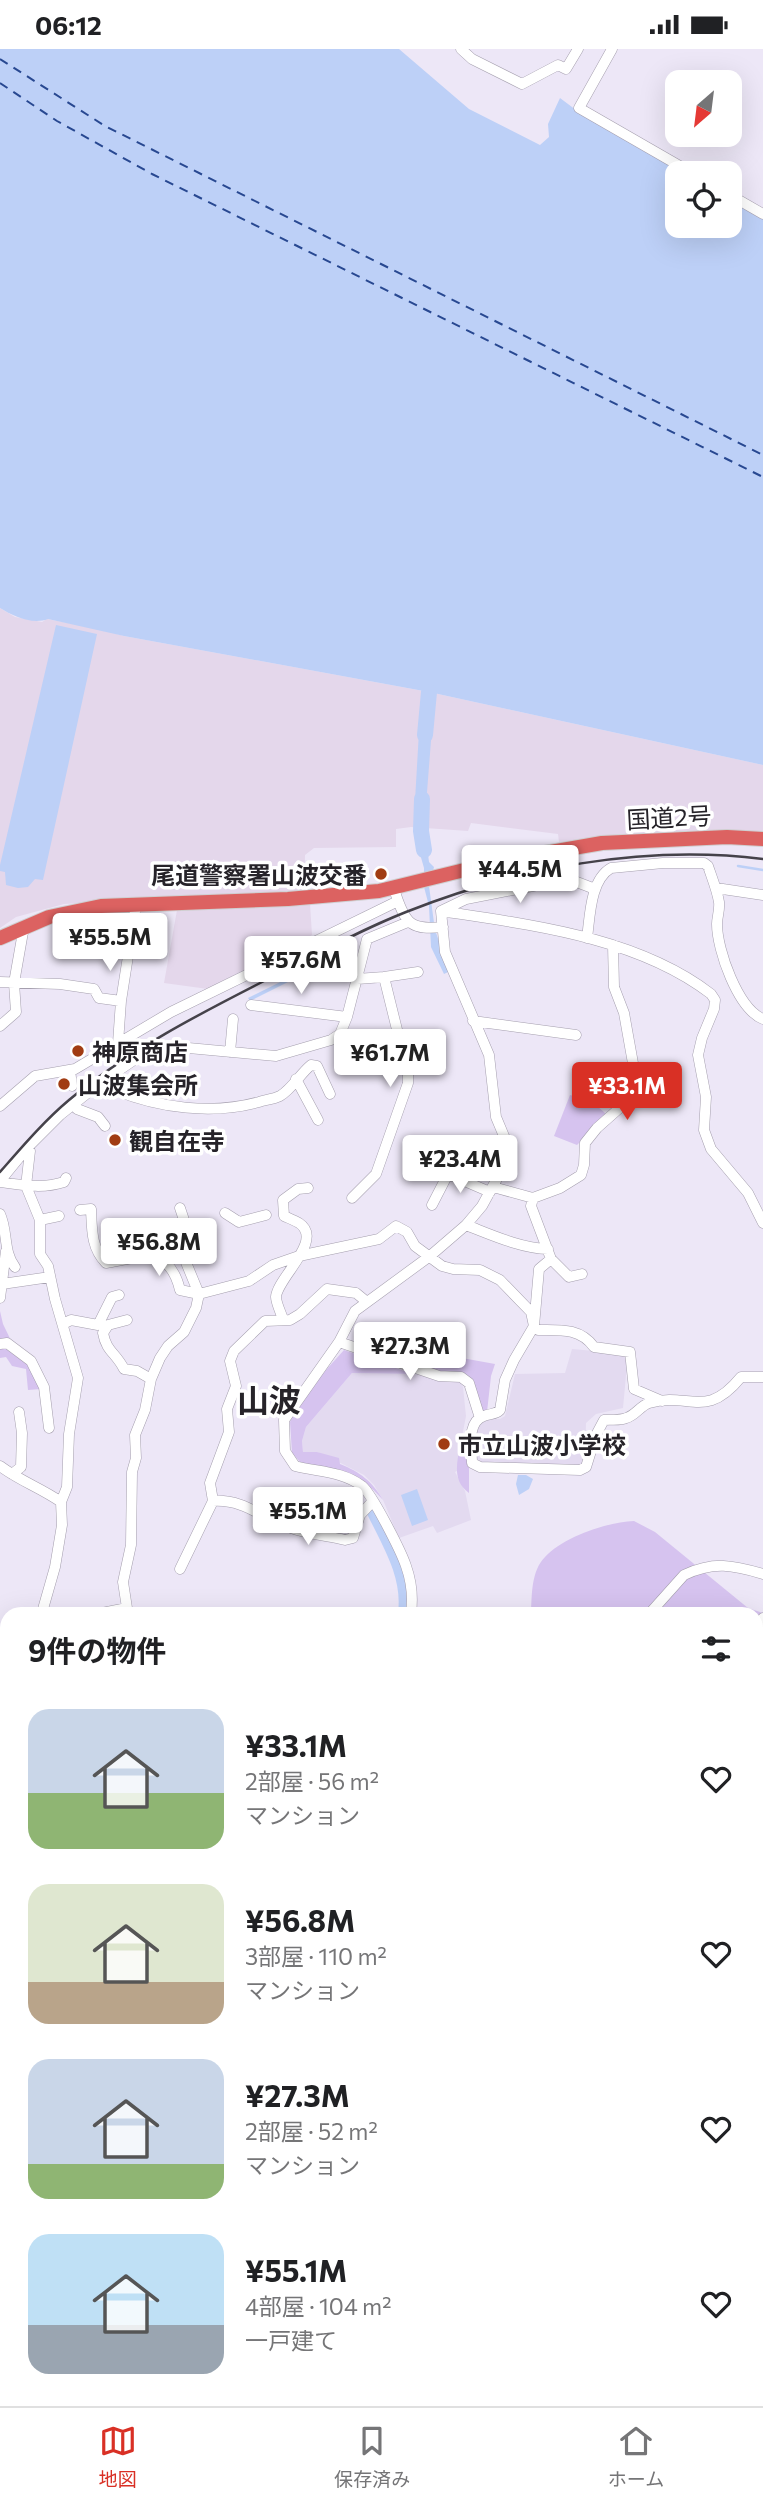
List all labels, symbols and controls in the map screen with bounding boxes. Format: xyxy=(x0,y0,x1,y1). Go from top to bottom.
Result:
text: 06:12 xyxy=(35,9,102,40)
north arrow xyxy=(665,70,742,147)
map controls xyxy=(665,70,742,238)
button: locate xyxy=(665,161,742,238)
street label: 国道2号 xyxy=(626,800,712,834)
pin: ¥44.5M xyxy=(463,845,577,905)
text: ¥44.5M xyxy=(478,854,562,882)
place label: 尾道警察署山波交番 xyxy=(151,860,367,889)
marker: 尾道警察署山波交番 xyxy=(373,866,389,882)
pin: ¥55.5M xyxy=(53,913,167,973)
text: ¥55.5M xyxy=(68,922,152,950)
pin: ¥57.6M xyxy=(244,937,358,996)
text: ¥57.6M xyxy=(260,945,342,973)
pin: ¥61.7M xyxy=(333,1030,447,1089)
place label: 神原商店 xyxy=(92,1037,188,1066)
text: ¥61.7M xyxy=(350,1038,430,1066)
marker: 神原商店 xyxy=(70,1043,86,1059)
pin: ¥33.1M xyxy=(570,1063,684,1122)
place label: 山波集会所 xyxy=(78,1070,198,1099)
text: ¥33.1M xyxy=(588,1071,666,1099)
marker: 山波集会所 xyxy=(56,1076,72,1092)
place label: 観自在寺 xyxy=(129,1126,225,1155)
marker: 観自在寺 xyxy=(107,1132,123,1148)
pin: ¥23.4M xyxy=(403,1135,517,1195)
text: ¥23.4M xyxy=(418,1144,502,1172)
pin: ¥56.8M xyxy=(102,1219,216,1278)
text: ¥56.8M xyxy=(117,1227,201,1255)
pin: ¥27.3M xyxy=(353,1323,467,1382)
text: ¥27.3M xyxy=(370,1331,450,1359)
district label: 山波 xyxy=(237,1379,301,1419)
place label: 市立山波小学校 xyxy=(458,1430,626,1459)
marker: 市立山波小学校 xyxy=(436,1436,452,1452)
pin: ¥55.1M xyxy=(251,1487,365,1547)
text: ¥55.1M xyxy=(269,1496,347,1524)
icon: filters xyxy=(697,1630,735,1668)
text: 9件の物件 xyxy=(28,1631,167,1668)
text: ¥33.1M xyxy=(245,1726,347,1763)
icon: home xyxy=(84,1737,168,1821)
icon: heart xyxy=(697,1760,735,1798)
text: 2部屋 · 56 m² xyxy=(245,1767,379,1795)
text: マンション xyxy=(245,1801,360,1829)
text: ¥56.8M xyxy=(245,1901,355,1938)
icon: home xyxy=(84,1912,168,1996)
icon: heart xyxy=(697,1935,735,1973)
text: 3部屋 · 110 m² xyxy=(245,1942,387,1970)
text: マンション xyxy=(245,1976,360,2004)
text: ¥27.3M xyxy=(245,2076,350,2113)
icon: home xyxy=(84,2087,168,2171)
icon: heart xyxy=(697,2110,735,2148)
text: 2部屋 · 52 m² xyxy=(245,2117,378,2145)
text: マンション xyxy=(245,2151,360,2179)
text: ¥55.1M xyxy=(245,2251,347,2288)
icon: home xyxy=(84,2262,168,2346)
icon: heart xyxy=(697,2285,735,2323)
text: 4部屋 · 104 m² xyxy=(245,2292,391,2320)
text: 一戸建て xyxy=(245,2326,337,2354)
tab: 地図 xyxy=(99,2422,137,2491)
tab: 保存済み xyxy=(334,2422,410,2491)
tab: ホーム xyxy=(608,2422,664,2491)

